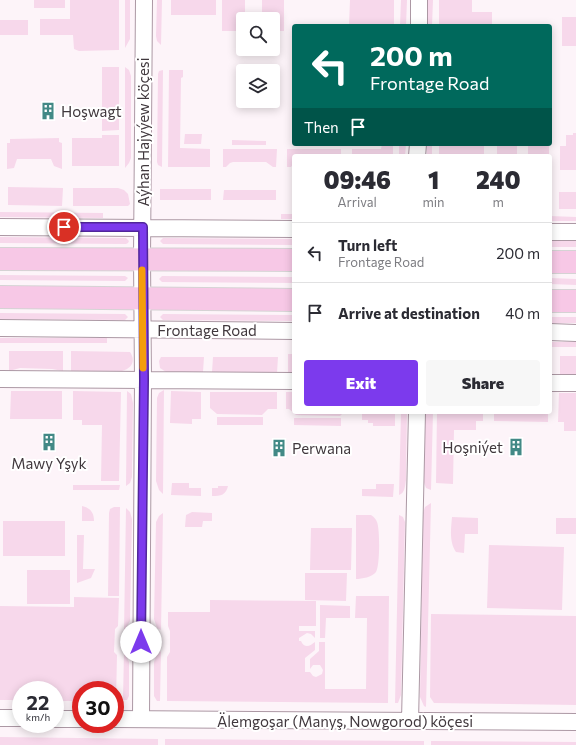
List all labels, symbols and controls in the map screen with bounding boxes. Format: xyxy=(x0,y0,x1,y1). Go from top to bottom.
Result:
map controls xyxy=(236,12,280,108)
button: search xyxy=(236,12,280,56)
text: 200 m xyxy=(370,38,453,72)
icon: left xyxy=(304,40,356,92)
street label: Aýhan Hajyýew köçesi xyxy=(134,58,152,206)
button: layers xyxy=(236,64,280,108)
text: Frontage Road xyxy=(370,72,489,94)
building icon: Hoşwagt xyxy=(38,101,58,121)
place label: Hoşwagt xyxy=(61,102,122,120)
icon: arrive xyxy=(347,116,369,138)
text: Then xyxy=(304,118,339,136)
text: 09:46 xyxy=(323,165,391,194)
text: 1 xyxy=(428,165,439,194)
text: 240 xyxy=(476,165,521,194)
text: Arrival xyxy=(338,194,377,210)
text: min xyxy=(422,194,445,210)
text: m xyxy=(493,194,504,210)
pin xyxy=(47,210,81,244)
icon: arrive xyxy=(53,216,75,238)
text: Turn left xyxy=(338,236,397,254)
icon: left xyxy=(304,242,326,264)
text: 200 m xyxy=(496,244,540,262)
text: Frontage Road xyxy=(338,254,424,270)
icon: arrive xyxy=(304,302,326,324)
text: Arrive at destination xyxy=(338,304,480,322)
text: 40 m xyxy=(505,304,540,322)
street label: Frontage Road xyxy=(157,321,257,339)
button: Exit xyxy=(304,360,418,406)
button: Share xyxy=(426,360,540,406)
building icon: Mawy Yşyk xyxy=(39,432,59,452)
building icon: Hoşniýet xyxy=(506,437,526,457)
building icon: Perwana xyxy=(269,438,289,458)
place label: Hoşniýet xyxy=(442,438,503,456)
place label: Perwana xyxy=(292,439,351,457)
place label: Mawy Yşyk xyxy=(11,454,87,472)
position arrow xyxy=(120,621,162,663)
speed limit sign: 30 xyxy=(72,681,124,733)
text: 22 xyxy=(27,690,49,714)
text: km/h xyxy=(26,711,50,723)
street label: Älemgoşar (Manyş, Nowgorod) köçesi xyxy=(217,712,473,730)

